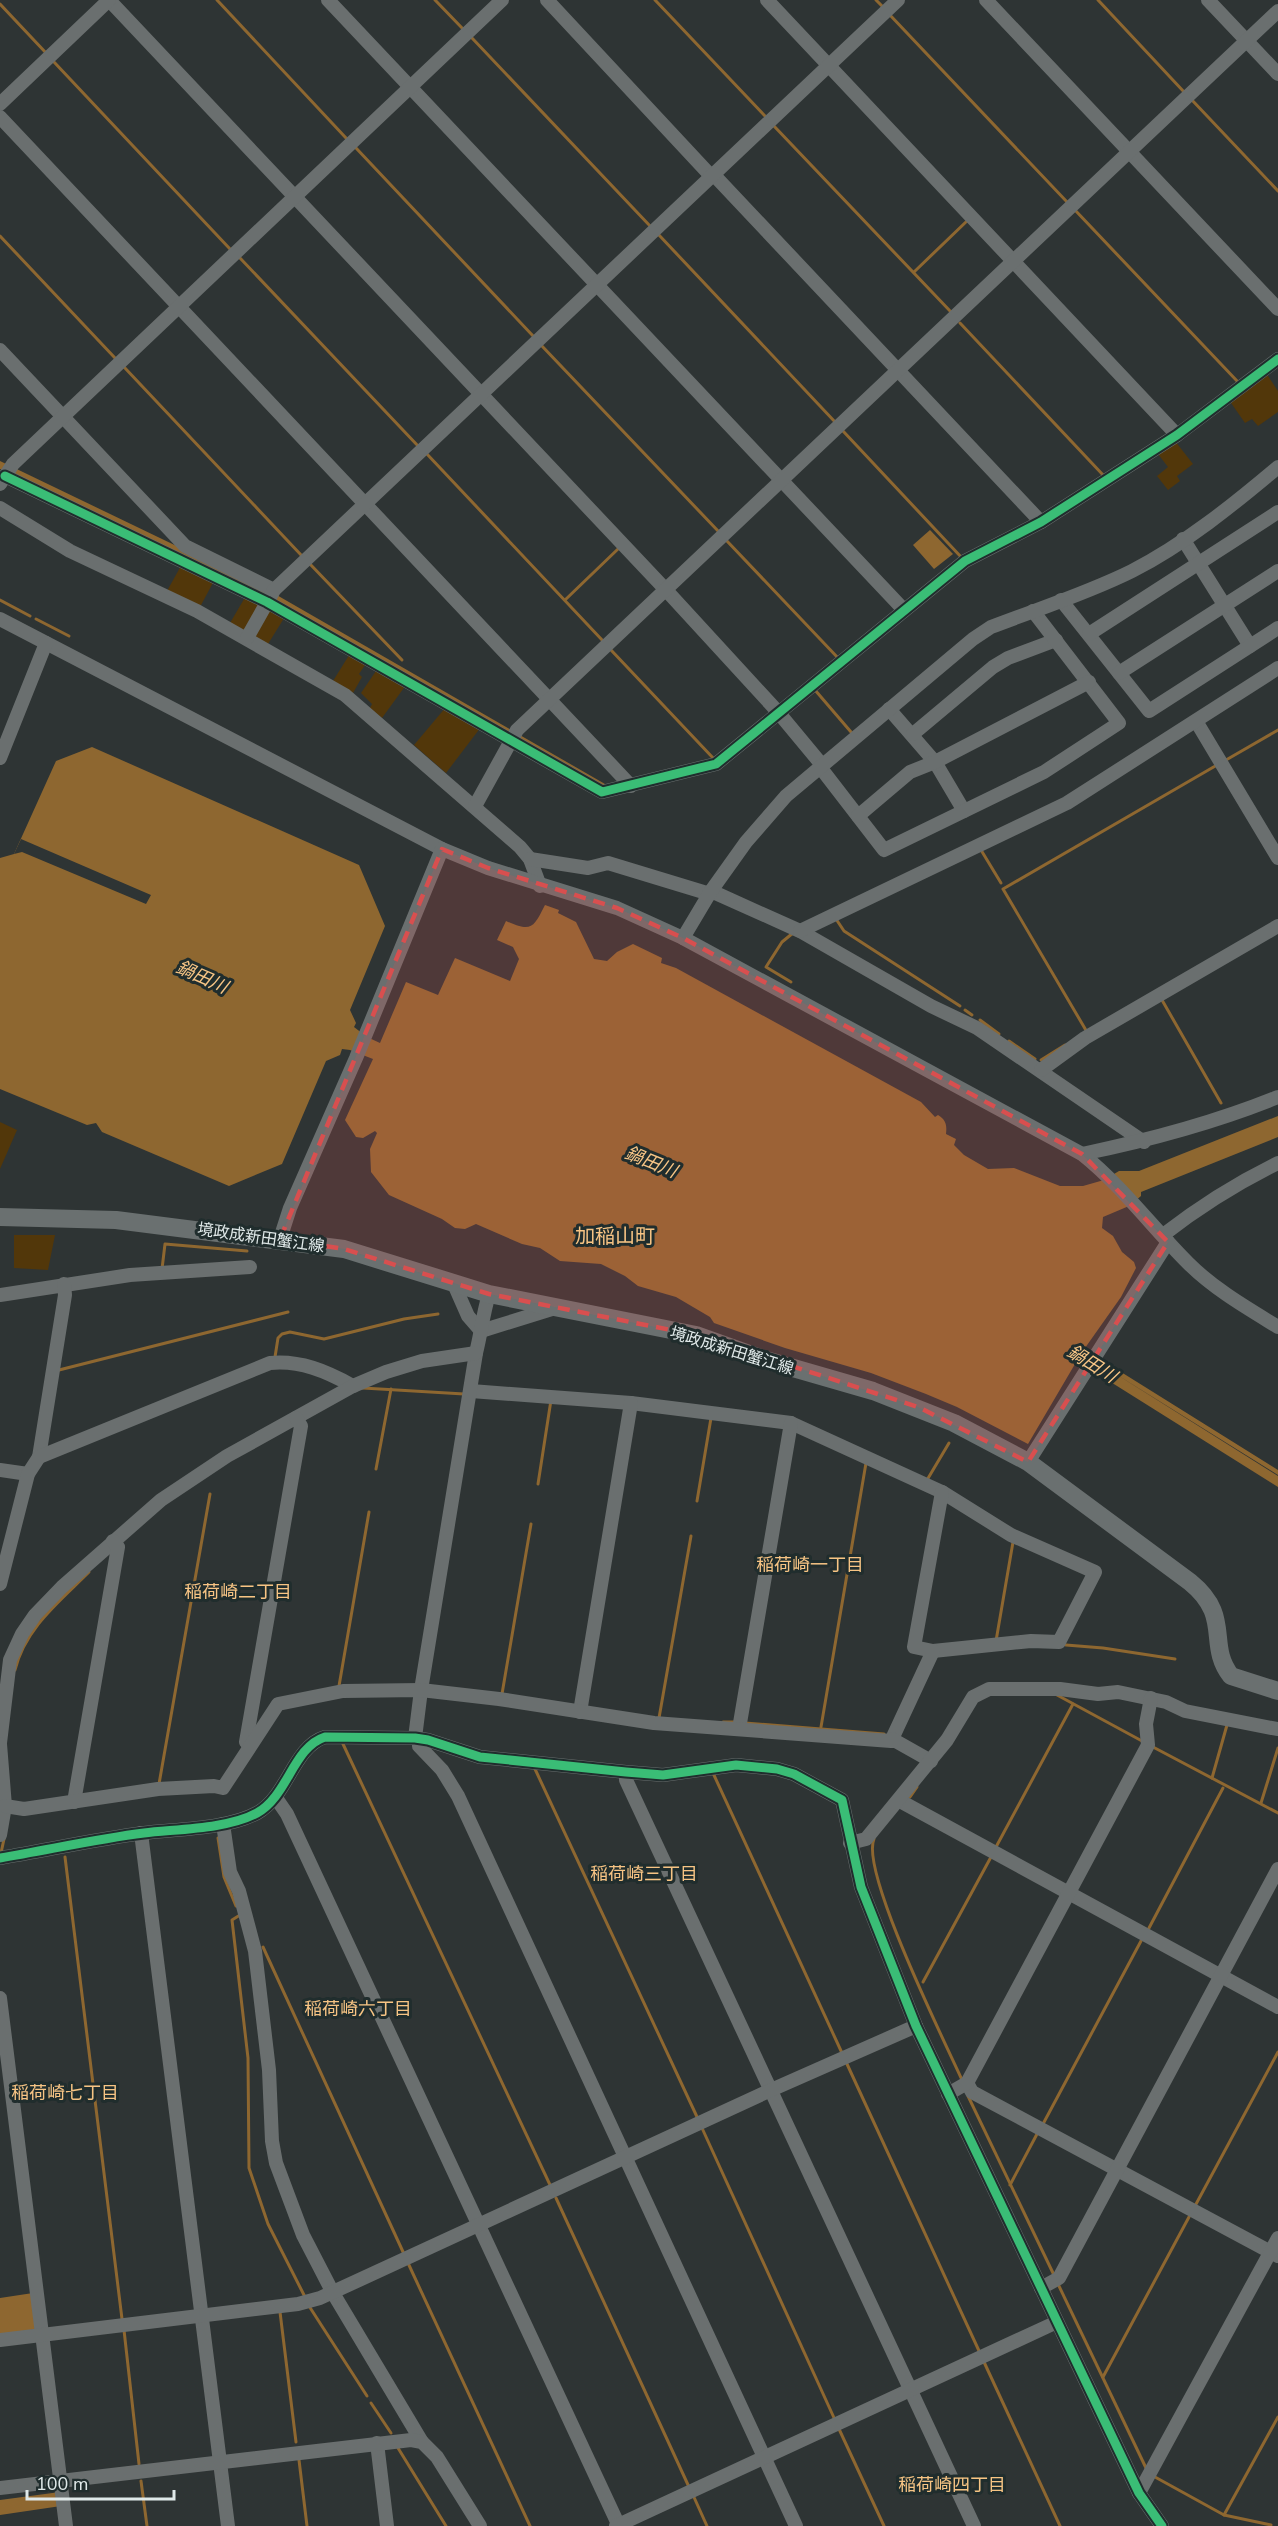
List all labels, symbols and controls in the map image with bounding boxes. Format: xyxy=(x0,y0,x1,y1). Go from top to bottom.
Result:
water label: 鍋田川 xyxy=(172,955,233,1000)
water label: 鍋田川 xyxy=(621,1141,682,1184)
street label: 境政成新田蟹江線 xyxy=(196,1218,326,1258)
district label: 加稲山町 xyxy=(575,1223,655,1250)
street label: 境政成新田蟹江線 xyxy=(667,1322,796,1380)
water label: 鍋田川 xyxy=(1063,1340,1123,1390)
district label: 稲荷崎一丁目 xyxy=(756,1553,864,1577)
district label: 稲荷崎二丁目 xyxy=(184,1580,292,1604)
district label: 稲荷崎三丁目 xyxy=(590,1862,698,1886)
district label: 稲荷崎六丁目 xyxy=(304,1997,412,2021)
district label: 稲荷崎七丁目 xyxy=(11,2081,119,2105)
scale bar xyxy=(27,2463,174,2501)
text: 100 m xyxy=(36,2472,88,2496)
district label: 稲荷崎四丁目 xyxy=(898,2473,1006,2497)

